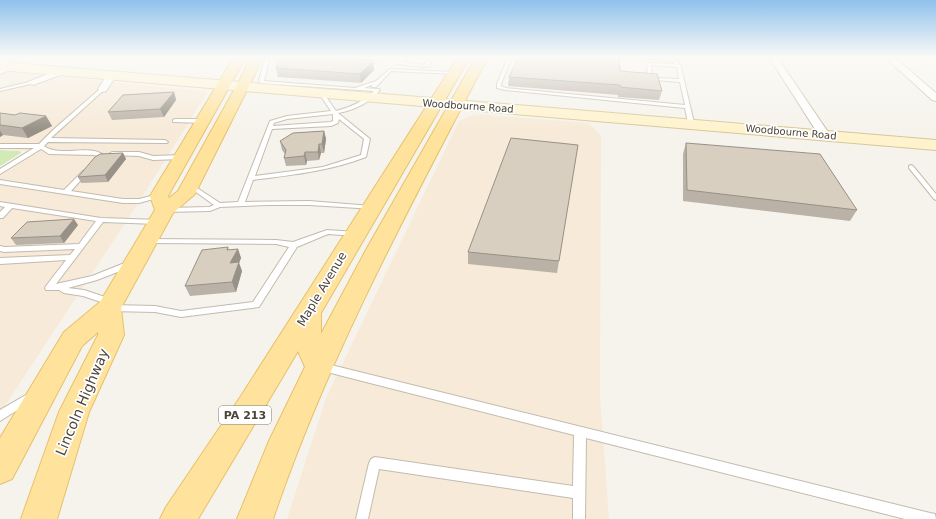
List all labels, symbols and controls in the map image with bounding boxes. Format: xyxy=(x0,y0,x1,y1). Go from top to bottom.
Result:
street label: Woodbourne Road xyxy=(422,97,514,115)
street label: Woodbourne Road xyxy=(745,123,837,141)
street label: Maple Avenue xyxy=(294,249,350,329)
street label: Lincoln Highway xyxy=(52,346,112,458)
road number: PA 213 xyxy=(219,406,271,424)

